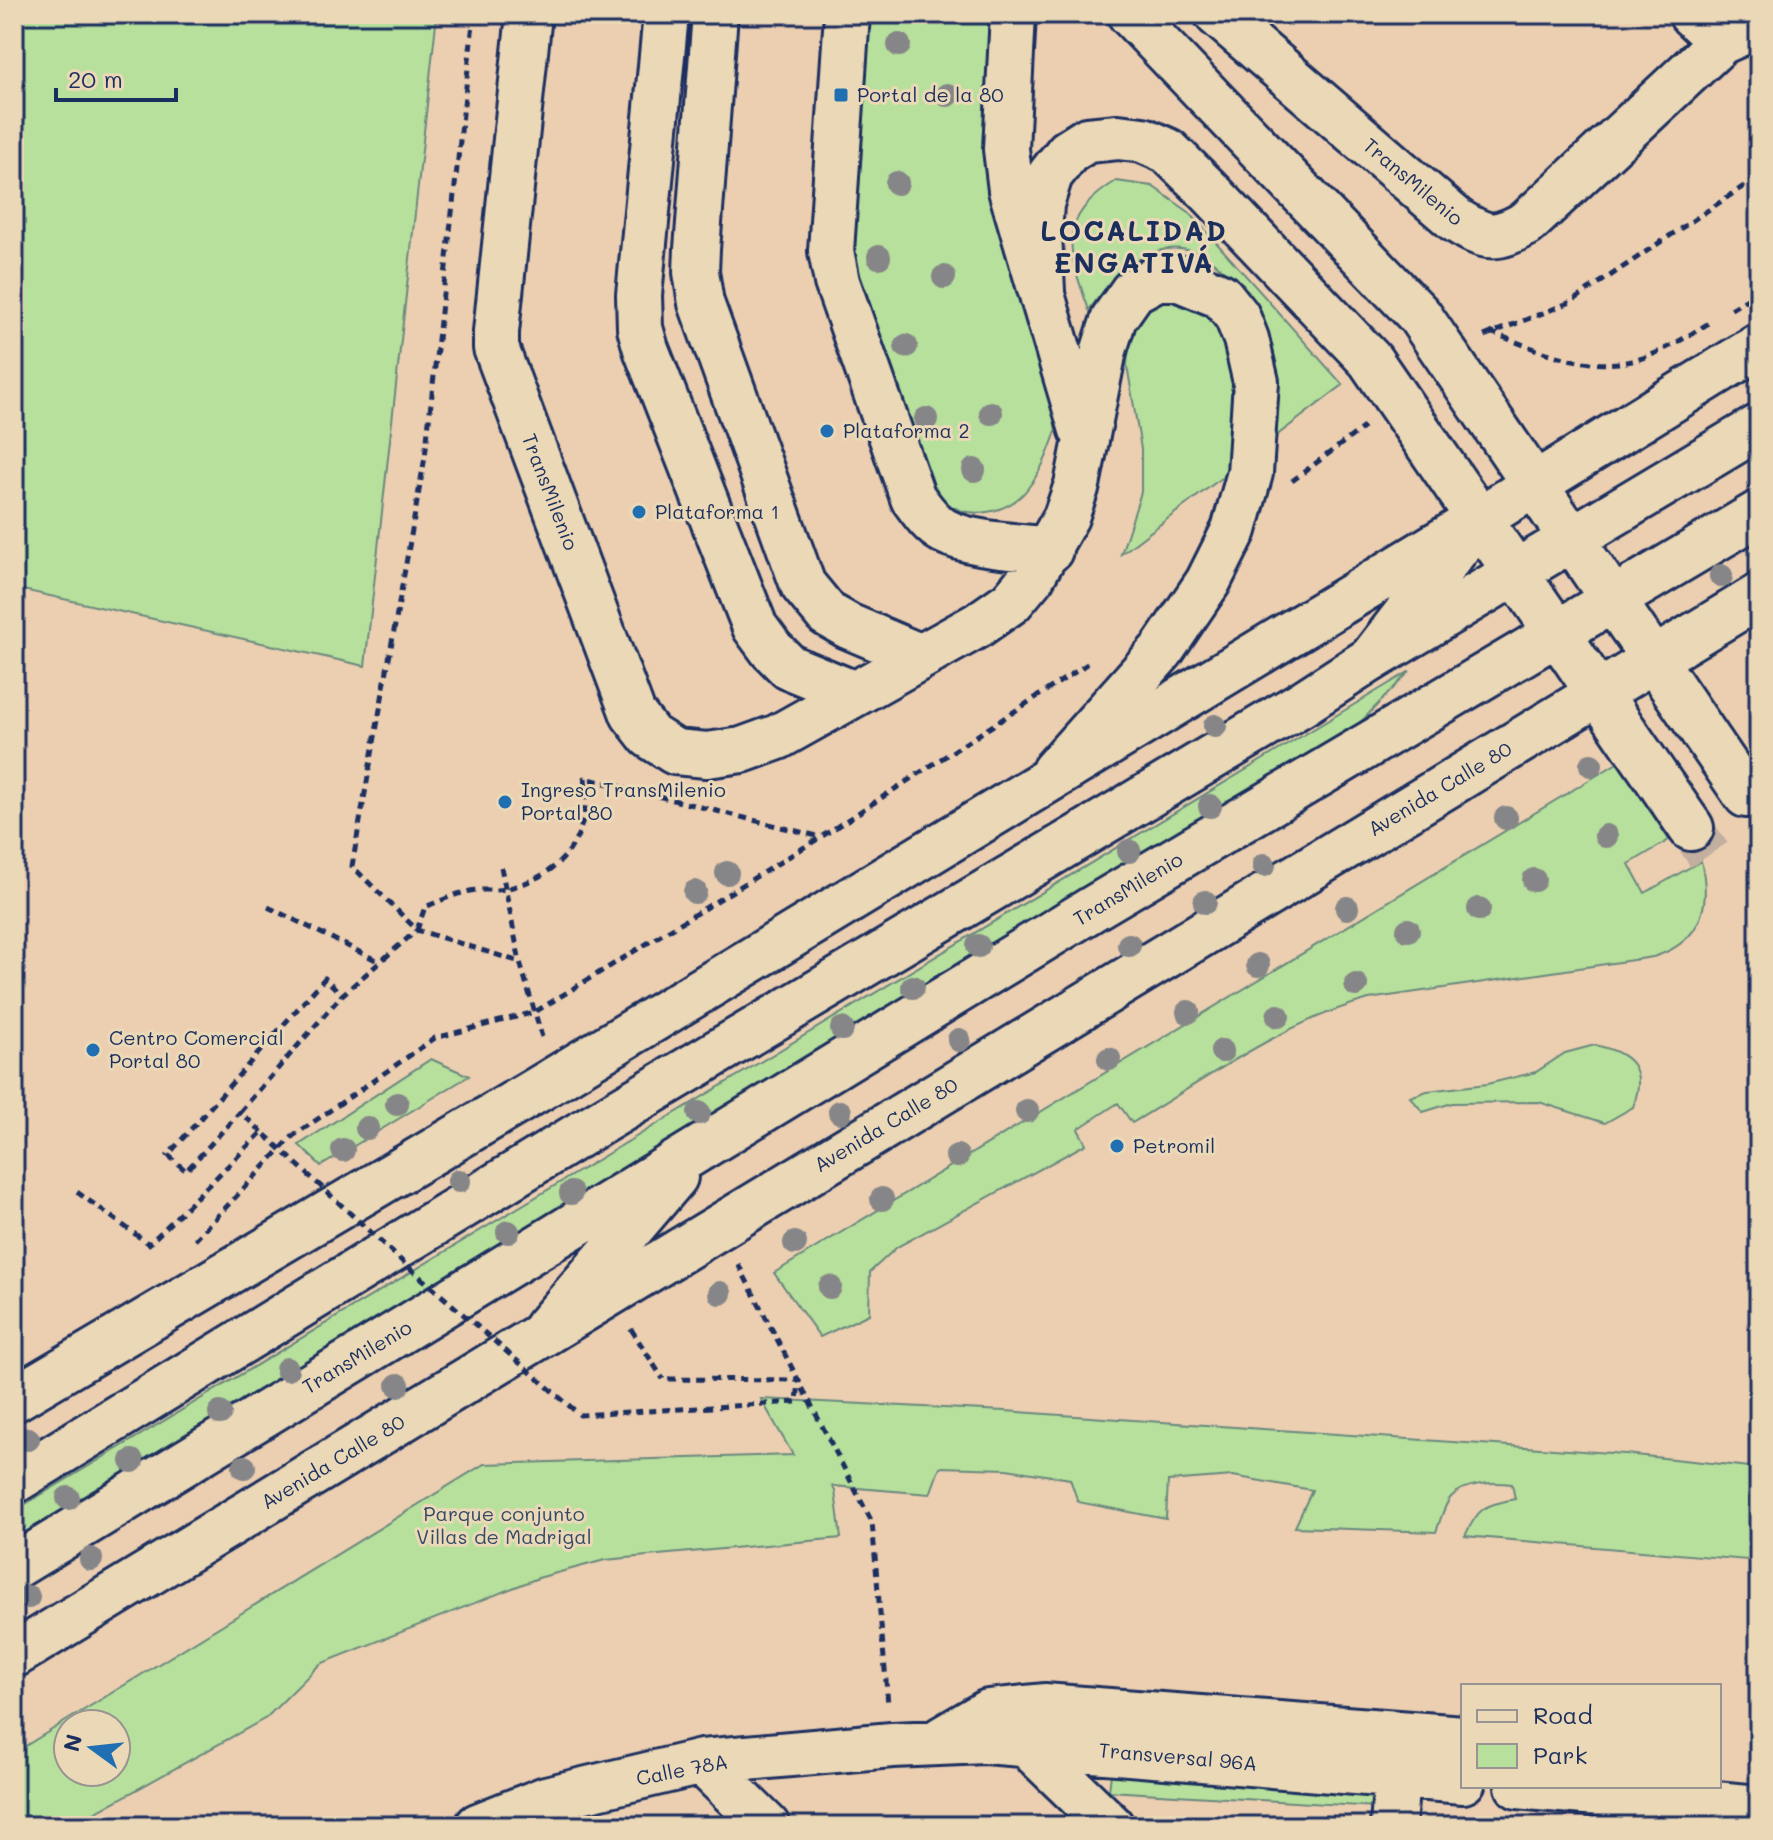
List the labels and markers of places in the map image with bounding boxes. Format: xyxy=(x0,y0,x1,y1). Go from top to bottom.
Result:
place label: Portal de la 80 xyxy=(857,81,1004,107)
marker: Portal de la 80 xyxy=(832,86,850,104)
place label: Plataforma 2 xyxy=(843,417,970,443)
marker: Plataforma 2 xyxy=(818,422,836,440)
place label: Plataforma 1 xyxy=(655,498,779,524)
marker: Plataforma 1 xyxy=(630,503,648,521)
place label: Ingreso TransMilenio Portal 80 xyxy=(521,776,726,825)
marker: Ingreso TransMilenio Portal 80 xyxy=(496,793,514,811)
place label: Centro Comercial Portal 80 xyxy=(109,1024,284,1073)
marker: Centro Comercial Portal 80 xyxy=(84,1041,102,1059)
place label: Petromil xyxy=(1133,1132,1215,1158)
marker: Petromil xyxy=(1108,1137,1126,1155)

